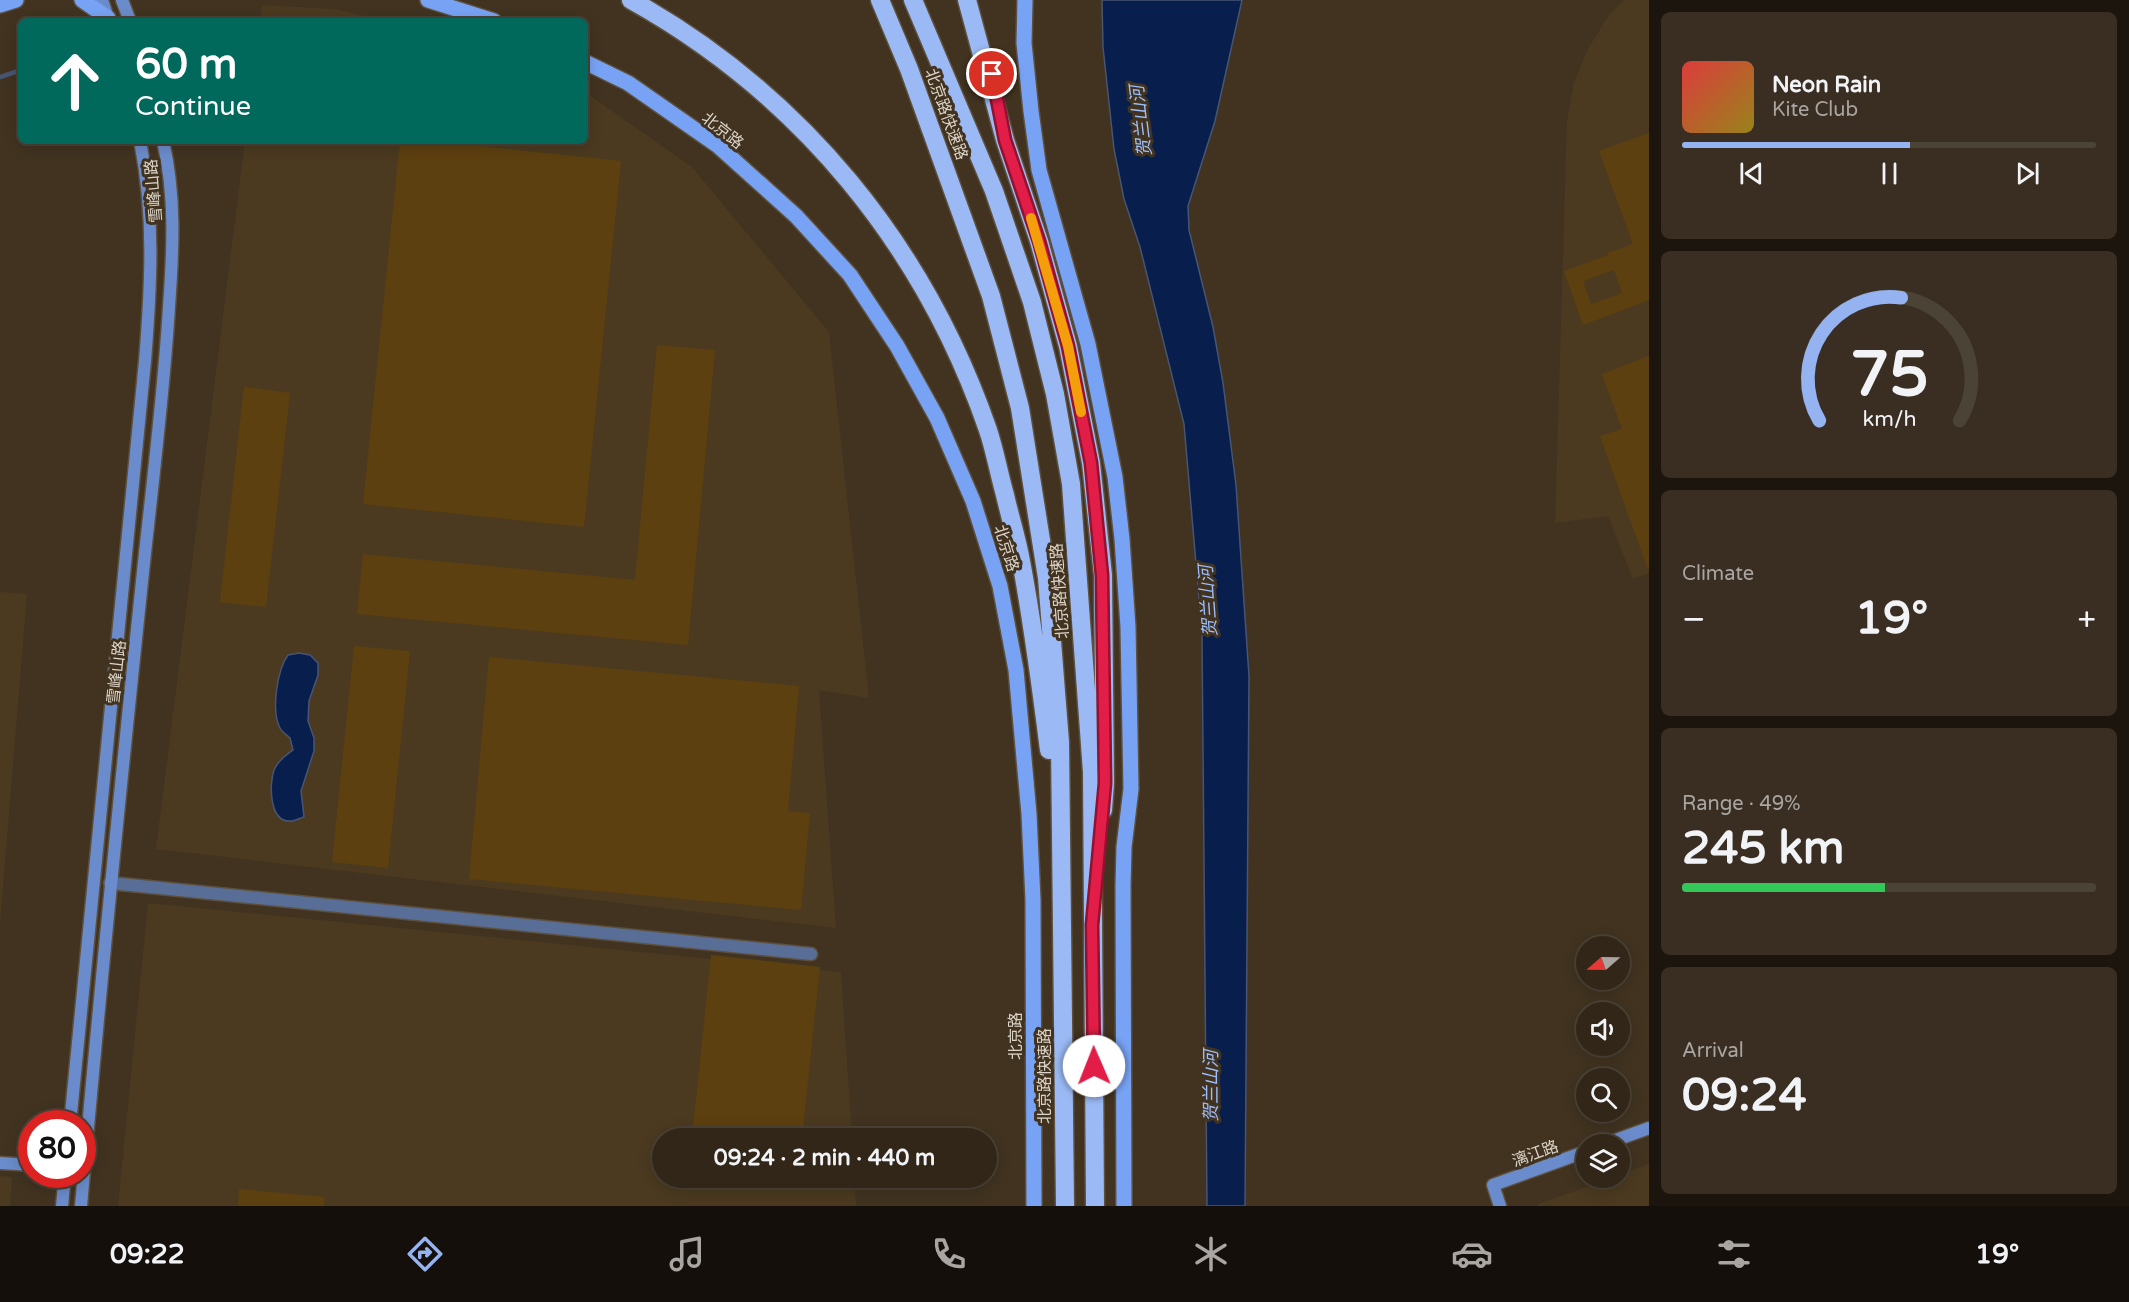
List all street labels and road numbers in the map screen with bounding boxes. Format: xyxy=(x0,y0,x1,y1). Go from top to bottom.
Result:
street label: 北京路快速路 xyxy=(920,66,972,163)
street label: 北京路 xyxy=(697,108,747,153)
street label: 雪峰山路 xyxy=(141,158,167,224)
street label: 北京路 xyxy=(989,522,1023,574)
street label: 北京路快速路 xyxy=(1047,542,1073,640)
street label: 雪峰山路 xyxy=(104,639,130,705)
street label: 北京路 xyxy=(1006,1012,1026,1060)
street label: 北京路快速路 xyxy=(1035,1028,1055,1124)
street label: 漓江路 xyxy=(1509,1136,1561,1172)

